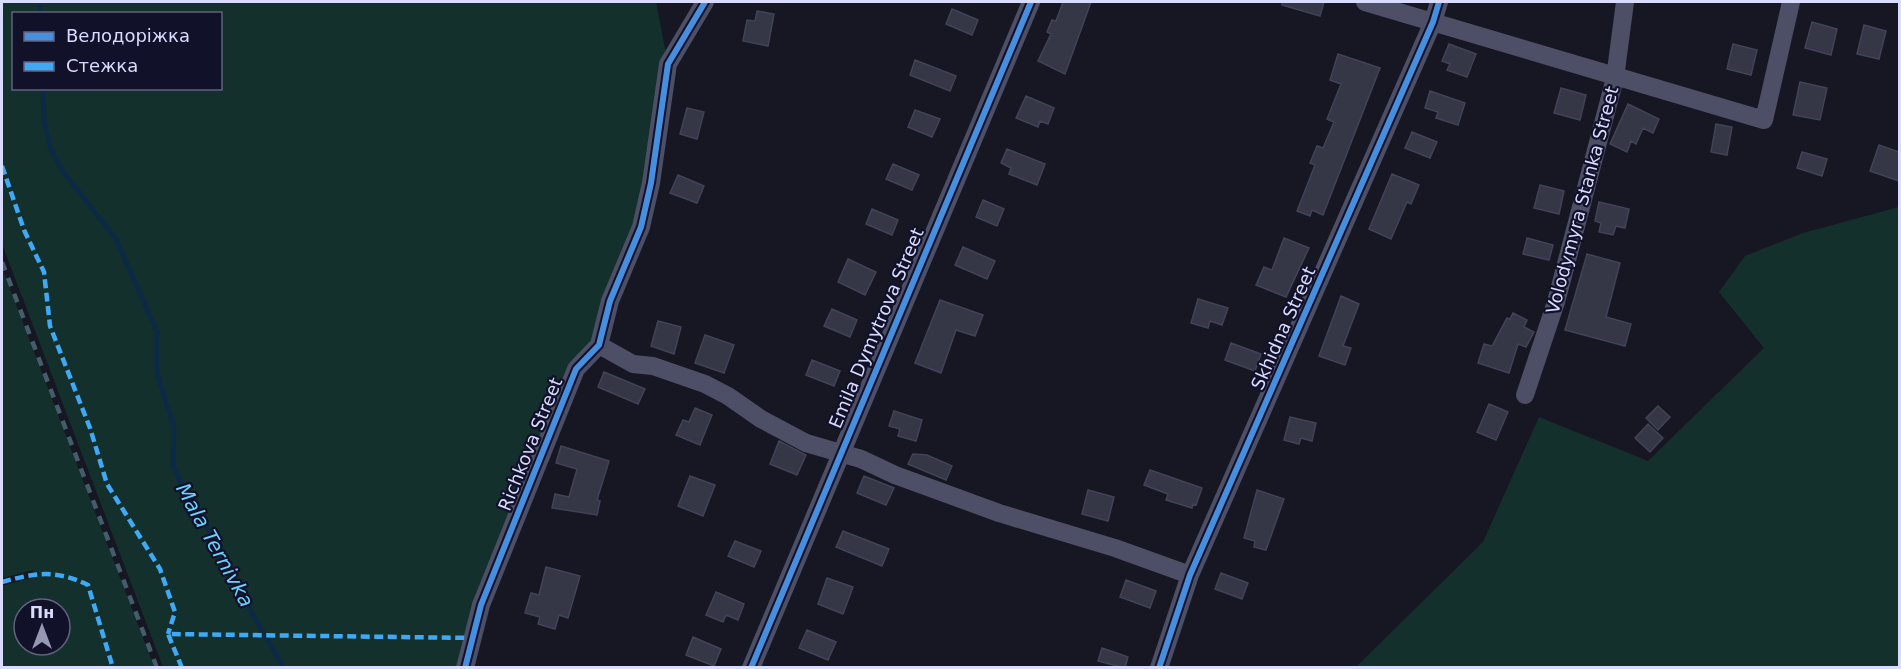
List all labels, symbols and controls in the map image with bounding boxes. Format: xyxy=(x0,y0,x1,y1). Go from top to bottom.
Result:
legend xyxy=(12,12,222,90)
text: Велодоріжка xyxy=(66,25,190,46)
text: Стежка xyxy=(66,55,138,76)
street label: Volodymyra Stanka Street xyxy=(1541,84,1623,316)
street label: Emila Dymytrova Street xyxy=(824,225,928,431)
street label: Skhidna Street xyxy=(1246,263,1320,393)
street label: Richkova Street xyxy=(494,374,566,514)
water label: Mala Ternivka xyxy=(171,479,259,611)
north arrow xyxy=(12,597,72,657)
text: Пн xyxy=(30,603,54,622)

